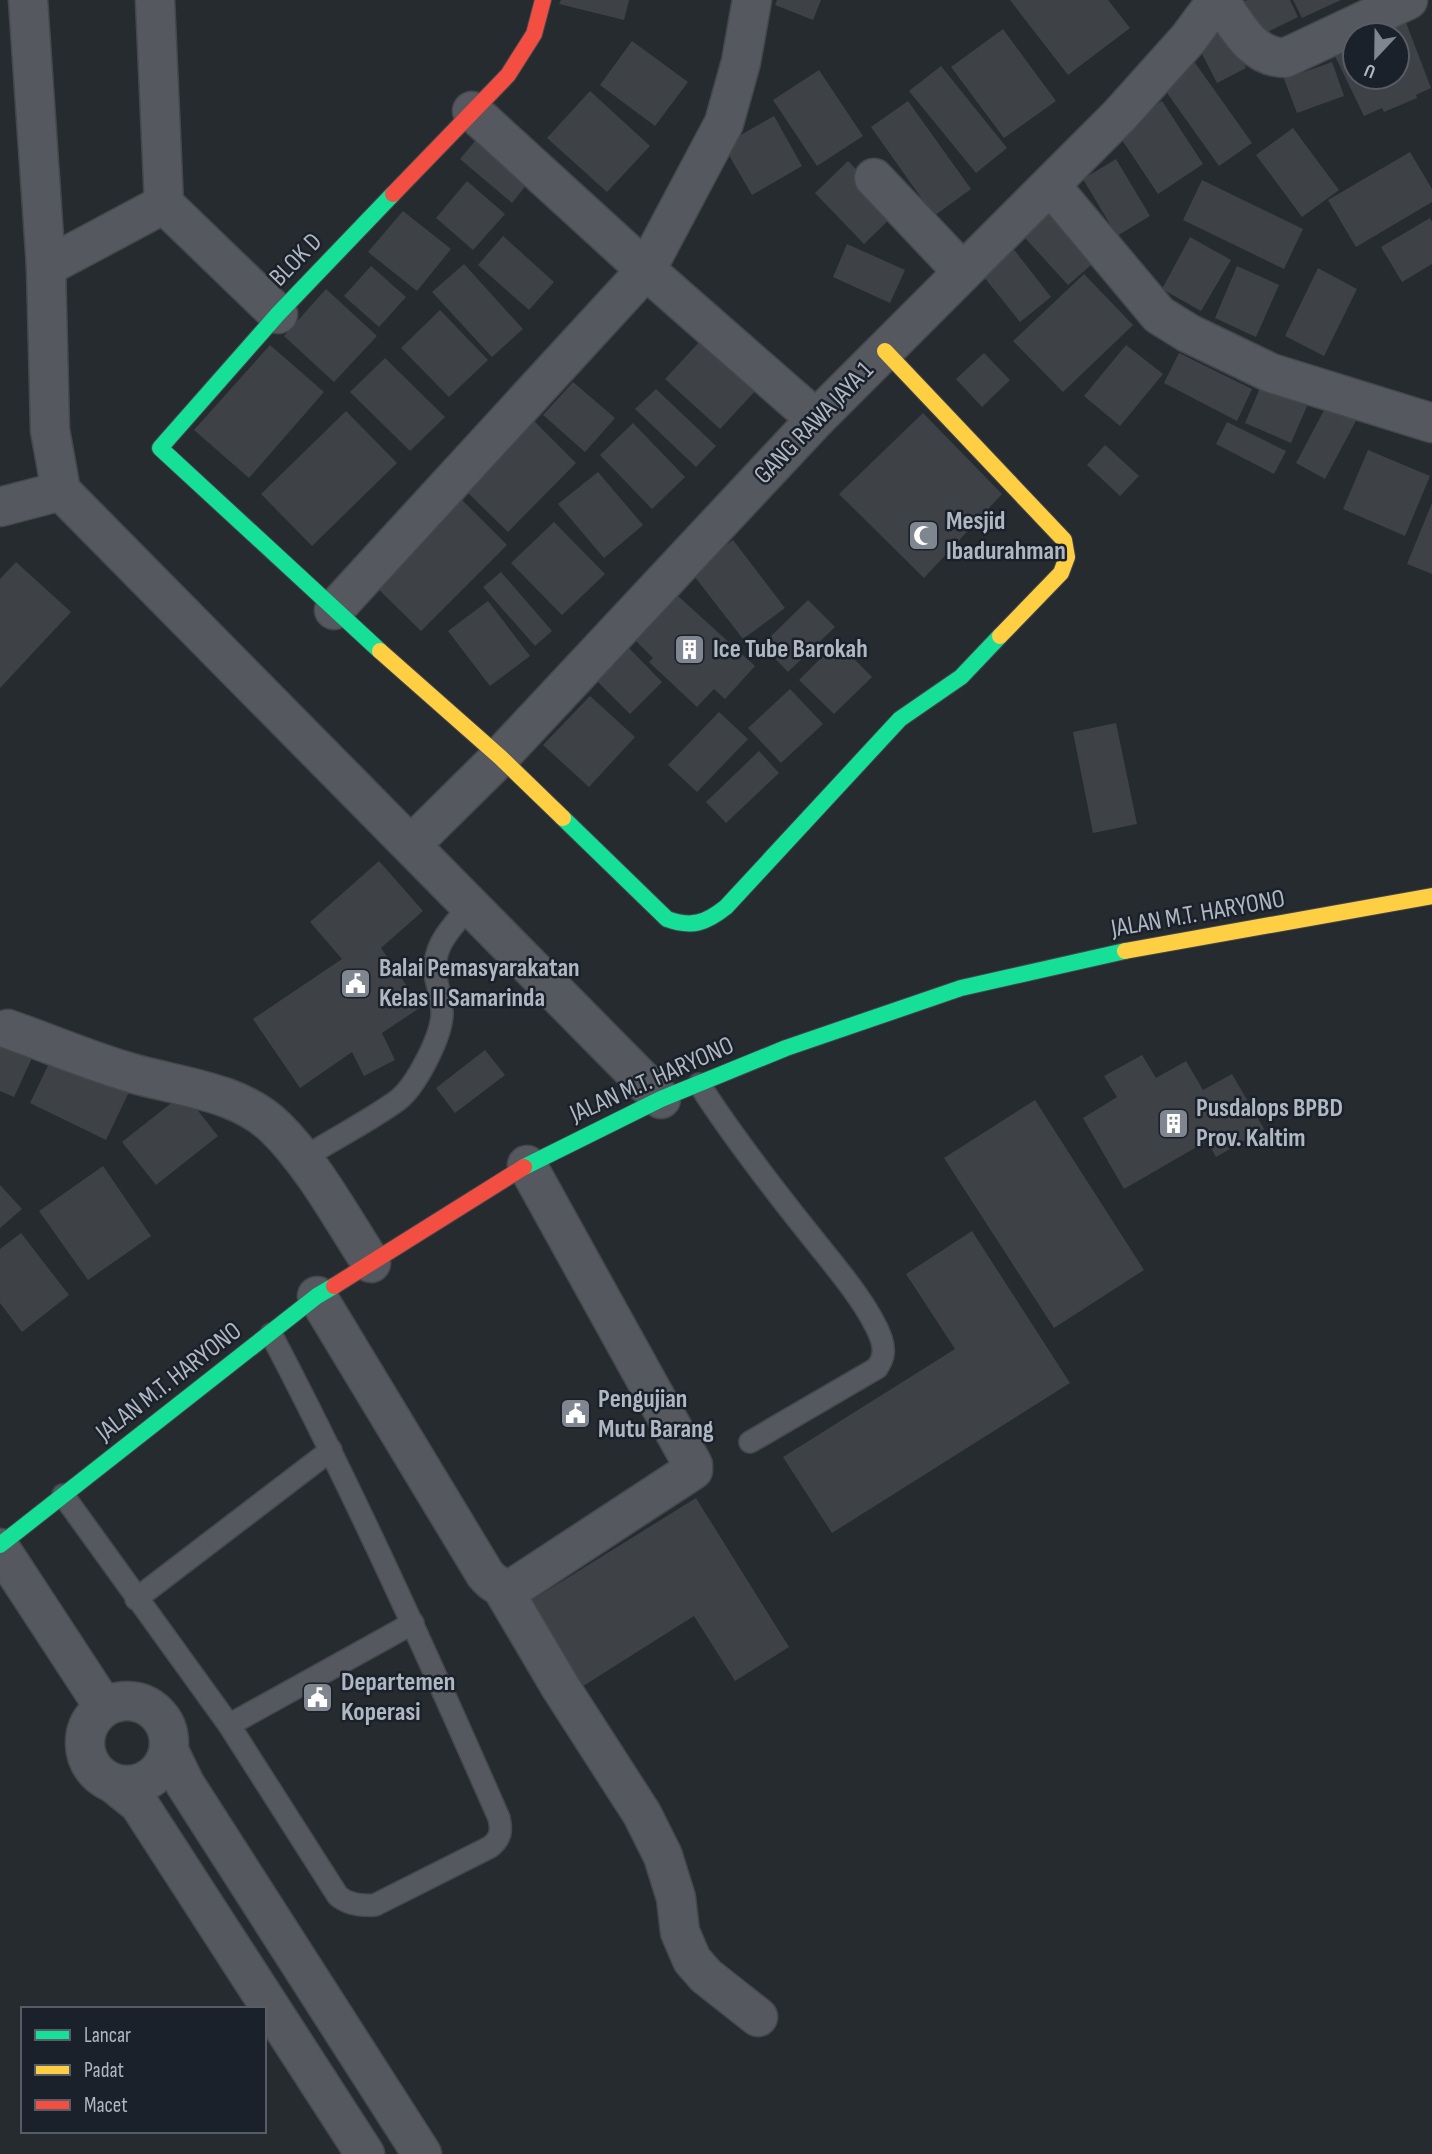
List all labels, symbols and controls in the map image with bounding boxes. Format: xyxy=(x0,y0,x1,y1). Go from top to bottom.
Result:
north arrow xyxy=(1341,21,1411,91)
text: U xyxy=(1361,58,1379,83)
street label: BLOK D xyxy=(263,227,329,293)
street label: GANG RAWA JAYA 1 xyxy=(748,355,880,491)
place label: Mesjid Ibadurahman xyxy=(946,506,1066,567)
mosque icon: Mesjid Ibadurahman xyxy=(906,519,940,553)
building icon: Ice Tube Barokah xyxy=(673,632,707,666)
place label: Ice Tube Barokah xyxy=(713,634,868,665)
street label: JALAN M.T. HARYONO xyxy=(1108,883,1287,945)
place label: Balai Pemasyarakatan Kelas II Samarinda xyxy=(379,953,580,1014)
public building icon: Balai Pemasyarakatan Kelas II Samarinda xyxy=(339,966,373,1000)
street label: JALAN M.T. HARYONO xyxy=(564,1030,739,1130)
place label: Pusdalops BPBD Prov. Kaltim xyxy=(1196,1093,1343,1154)
building icon: Pusdalops BPBD Prov. Kaltim xyxy=(1156,1106,1190,1140)
street label: JALAN M.T. HARYONO xyxy=(89,1316,248,1449)
place label: Pengujian Mutu Barang xyxy=(598,1384,714,1445)
public building icon: Pengujian Mutu Barang xyxy=(558,1397,592,1431)
place label: Departemen Koperasi xyxy=(341,1667,455,1728)
public building icon: Departemen Koperasi xyxy=(301,1680,335,1714)
legend xyxy=(21,2007,266,2133)
text: Lancar xyxy=(84,2023,131,2048)
text: Padat xyxy=(84,2058,124,2083)
text: Macet xyxy=(84,2093,128,2118)

